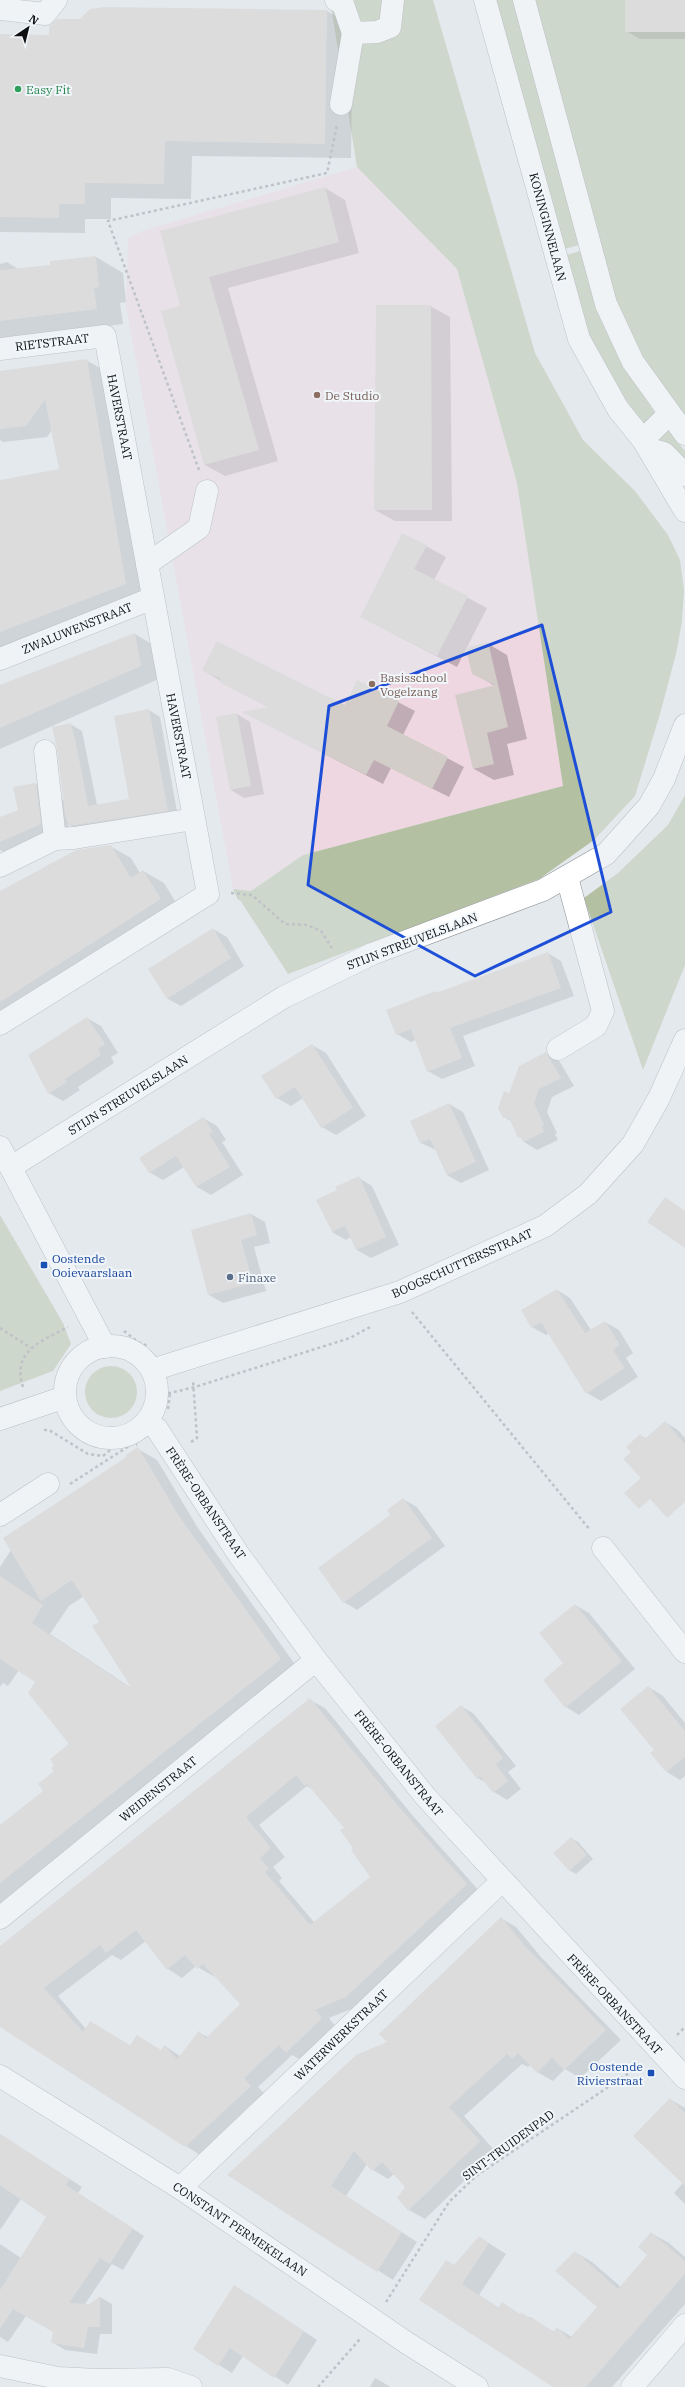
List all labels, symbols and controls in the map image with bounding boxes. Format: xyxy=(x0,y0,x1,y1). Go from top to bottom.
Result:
north arrow xyxy=(8,8,48,48)
text: N xyxy=(26,12,42,28)
place label: Easy Fit xyxy=(26,82,70,97)
marker: Easy Fit xyxy=(13,84,23,94)
street label: KONINGINNELAAN xyxy=(526,171,570,283)
street label: RIETSTRAAT xyxy=(14,330,90,354)
street label: HAVERSTRAAT xyxy=(104,373,136,462)
place label: De Studio xyxy=(325,388,379,403)
marker: De Studio xyxy=(312,390,322,400)
street label: ZWALUWENSTRAAT xyxy=(20,599,135,657)
place label: Basisschool Vogelzang xyxy=(380,670,447,699)
marker: Basisschool Vogelzang xyxy=(367,679,377,689)
street label: HAVERSTRAAT xyxy=(163,692,195,781)
street label: STIJN STREUVELSLAAN xyxy=(344,909,480,973)
street label: STIJN STREUVELSLAAN xyxy=(65,1052,191,1138)
street label: BOOGSCHUTTERSSTRAAT xyxy=(389,1225,535,1301)
place label: Oostende Ooievaarslaan xyxy=(52,1251,133,1280)
marker: Oostende Ooievaarslaan xyxy=(39,1260,49,1270)
place label: Finaxe xyxy=(238,1270,276,1285)
marker: Finaxe xyxy=(225,1272,235,1282)
street label: FRÈRE-ORBANSTRAAT xyxy=(163,1444,249,1562)
street label: FRÈRE-ORBANSTRAAT xyxy=(351,1707,447,1819)
street label: WEIDENSTRAAT xyxy=(116,1753,200,1825)
street label: FRÈRE-ORBANSTRAAT xyxy=(564,1950,666,2058)
street label: WATERWERKSTRAAT xyxy=(291,1986,391,2084)
place label: Oostende Rivierstraat xyxy=(577,2059,643,2088)
marker: Oostende Rivierstraat xyxy=(646,2068,656,2078)
street label: SINT-TRUIDENPAD xyxy=(459,2107,557,2183)
street label: CONSTANT PERMEKELAAN xyxy=(170,2178,310,2280)

